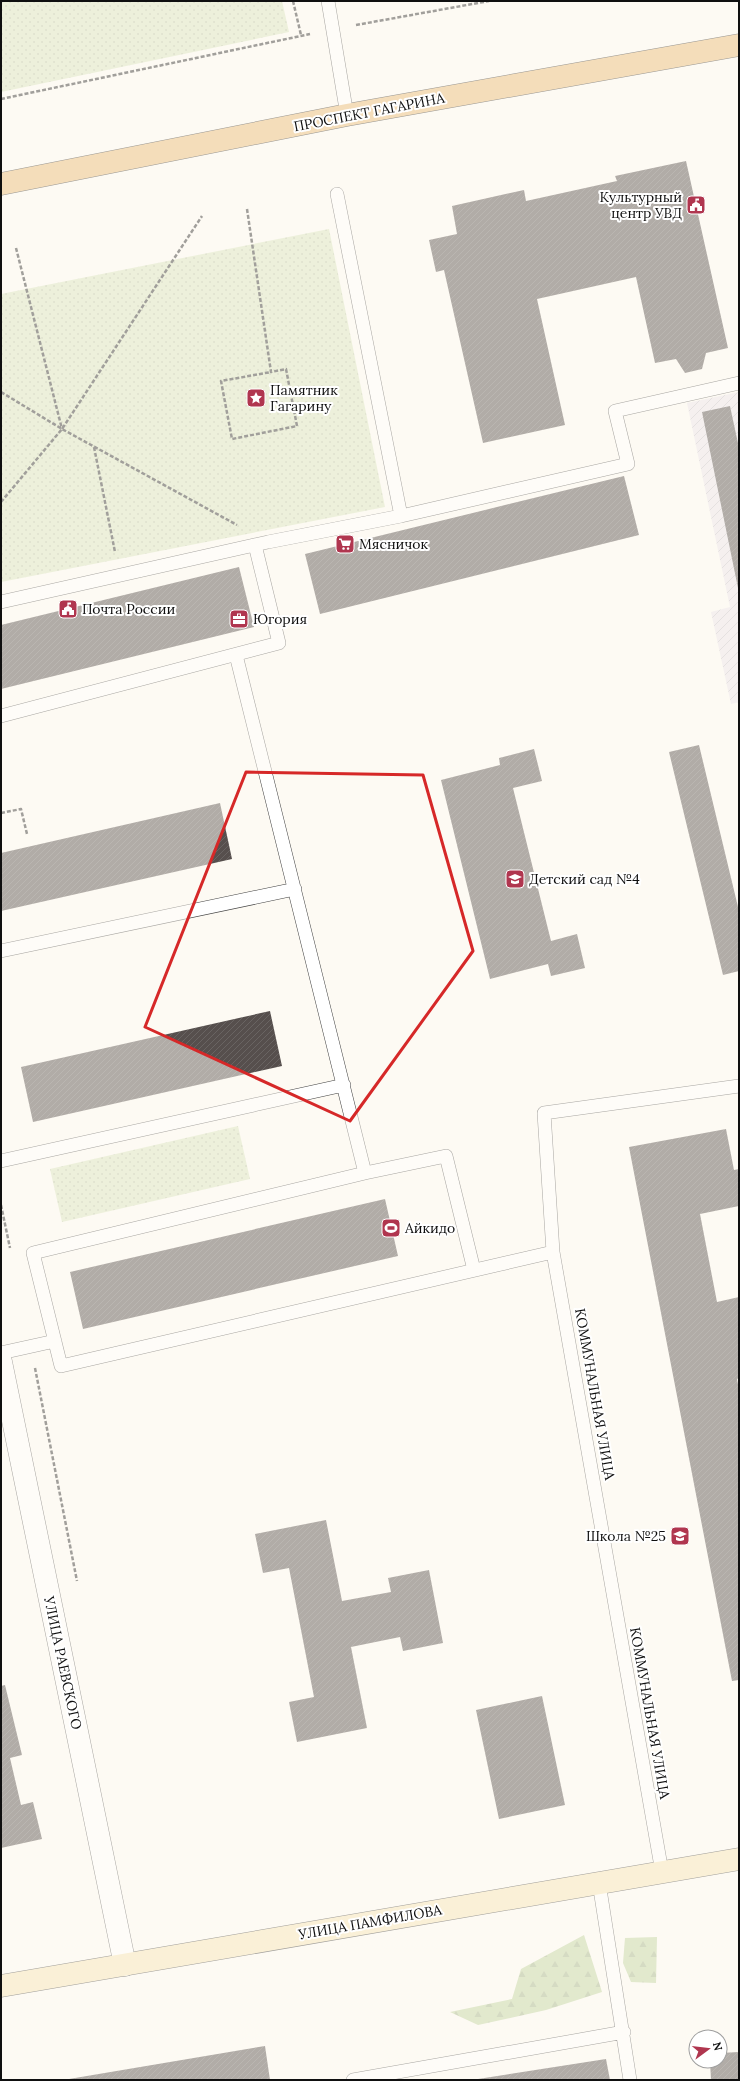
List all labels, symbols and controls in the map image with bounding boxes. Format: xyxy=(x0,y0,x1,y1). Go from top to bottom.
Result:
street label: ПРОСПЕКТ ГАГАРИНА xyxy=(292,88,446,135)
place label: Культурный центр УВД xyxy=(599,188,682,222)
public building icon: Культурный центр УВД xyxy=(685,194,707,216)
place label: Памятник Гагарину xyxy=(270,381,338,415)
place icon: Памятник Гагарину xyxy=(245,387,267,409)
supermarket icon: Мясничок xyxy=(334,533,356,555)
place label: Мясничок xyxy=(359,535,428,553)
public building icon: Почта России xyxy=(57,598,79,620)
place label: Почта России xyxy=(82,600,175,618)
office icon: Югория xyxy=(228,608,250,630)
place label: Югория xyxy=(253,610,307,628)
school or university icon: Детский сад №4 xyxy=(504,868,526,890)
place label: Детский сад №4 xyxy=(529,870,640,888)
sports icon: Айкидо xyxy=(380,1217,402,1239)
place label: Айкидо xyxy=(404,1219,455,1237)
street label: КОММУНАЛЬНАЯ УЛИЦА xyxy=(571,1307,619,1482)
school or university icon: Школа №25 xyxy=(669,1525,691,1547)
place label: Школа №25 xyxy=(586,1527,666,1545)
street label: УЛИЦА РАЕВСКОГО xyxy=(40,1594,86,1731)
street label: КОММУНАЛЬНАЯ УЛИЦА xyxy=(626,1626,674,1801)
street label: УЛИЦА ПАМФИЛОВА xyxy=(296,1900,443,1944)
north arrow xyxy=(688,2029,728,2069)
text: N xyxy=(710,2040,726,2053)

